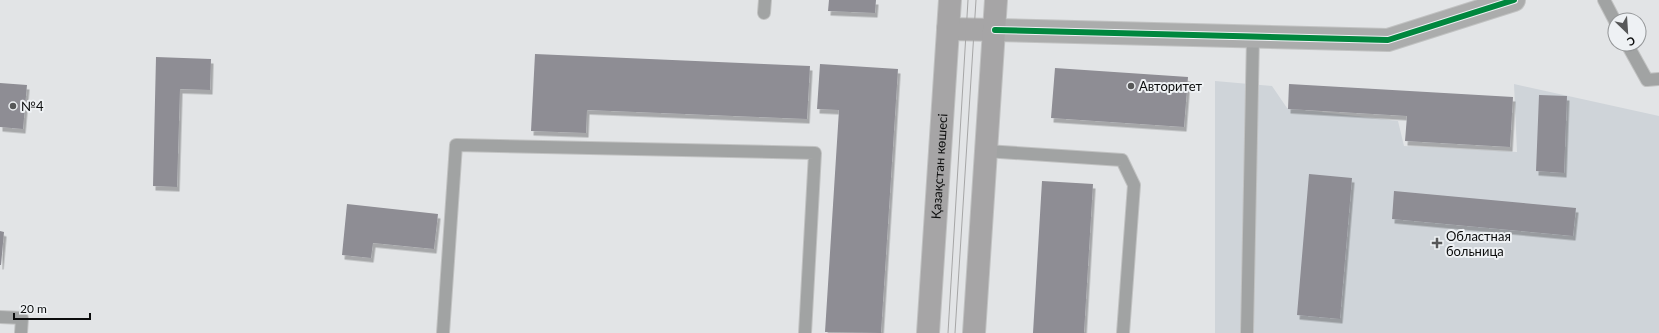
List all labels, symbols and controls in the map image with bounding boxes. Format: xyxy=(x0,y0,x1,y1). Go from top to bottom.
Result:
north arrow xyxy=(1607,12,1647,52)
text: С xyxy=(1625,34,1637,49)
place label: Авторитет xyxy=(1139,78,1203,94)
marker: Авторитет xyxy=(1126,81,1136,91)
place label: №4 xyxy=(21,98,44,114)
marker: №4 xyxy=(8,101,18,111)
street label: Қазақстан көшесі xyxy=(928,113,950,220)
place label: Областная больница xyxy=(1446,228,1511,259)
marker: Областная больница xyxy=(1431,237,1443,249)
scale bar xyxy=(14,295,90,321)
text: 20 m xyxy=(20,301,47,316)

